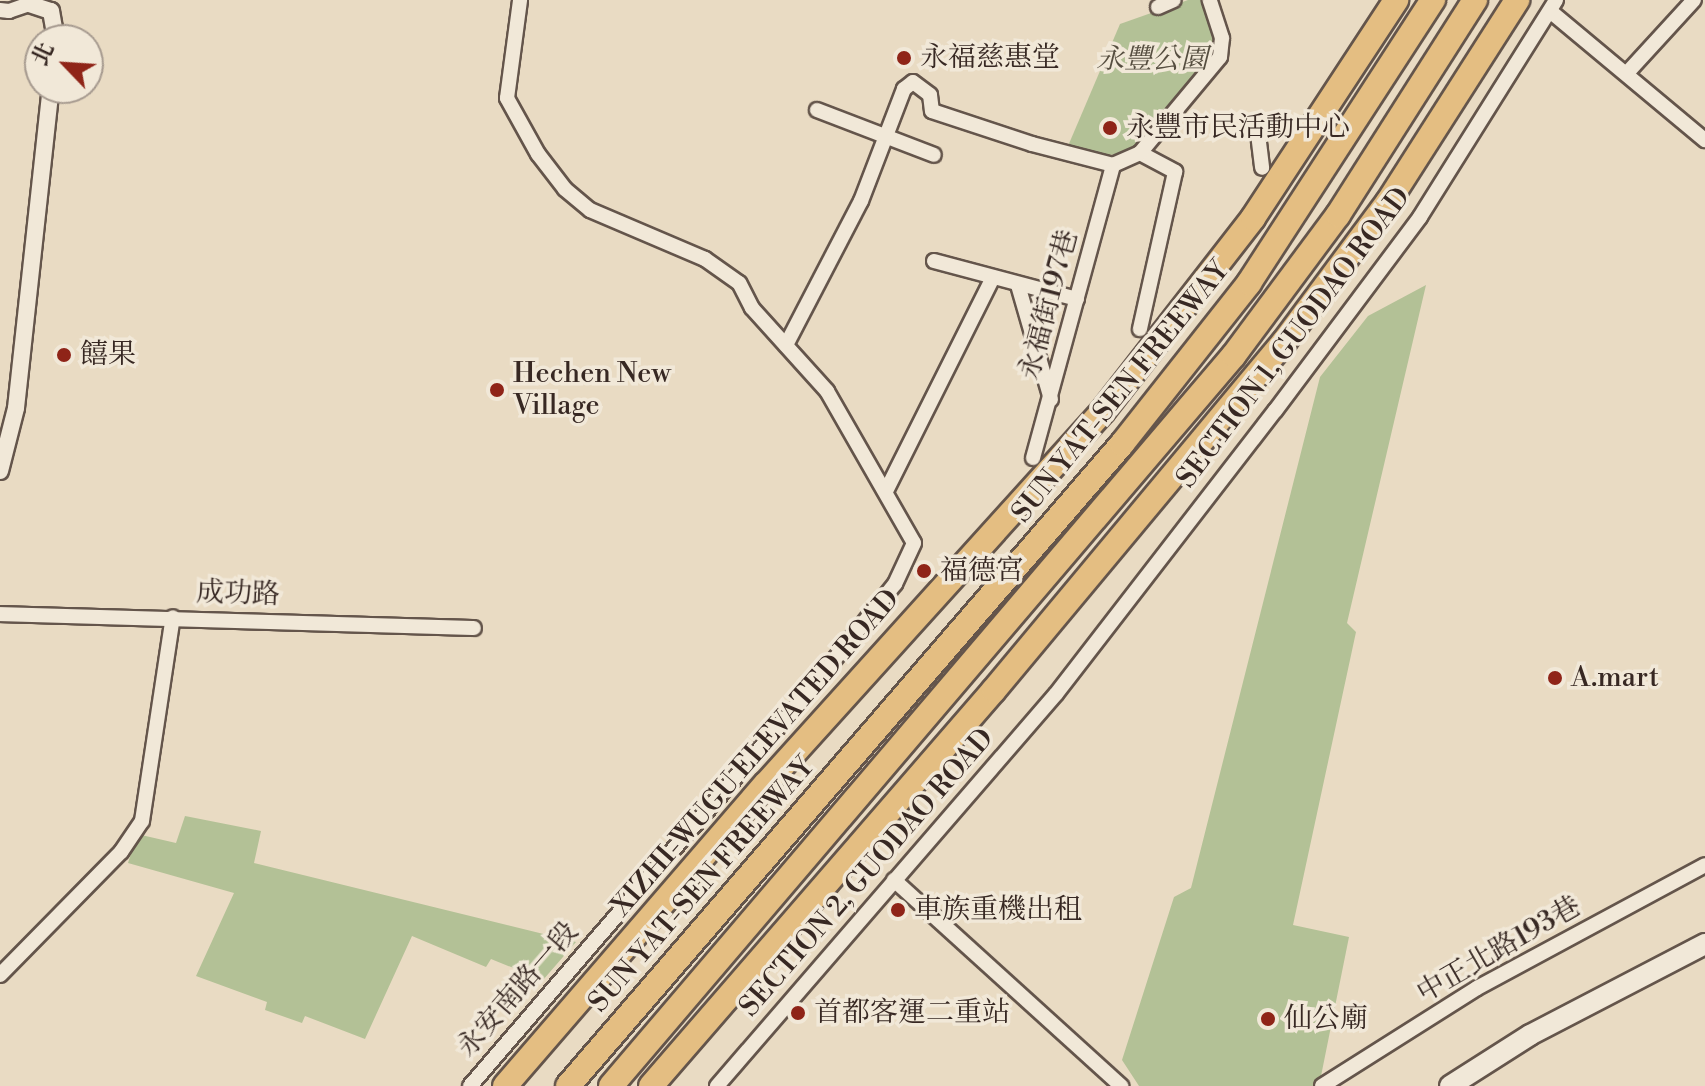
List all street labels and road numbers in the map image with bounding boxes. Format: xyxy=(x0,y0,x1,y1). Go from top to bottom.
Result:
street label: SECTION 1, GUODAO ROAD xyxy=(1170,181,1418,495)
street label: 永福街197巷 xyxy=(1013,226,1085,384)
street label: SUN YAT-SEN FREEWAY xyxy=(1005,255,1237,529)
street label: 成功路 xyxy=(195,576,281,612)
street label: XIZHI-WUGU ELEVATED ROAD xyxy=(605,583,907,923)
street label: SECTION 2, GUODAO ROAD xyxy=(733,722,1001,1024)
street label: SUN YAT-SEN FREEWAY xyxy=(582,751,822,1019)
street label: 中正北路193巷 xyxy=(1411,890,1587,1010)
street label: 永安南路一段 xyxy=(450,916,586,1064)

